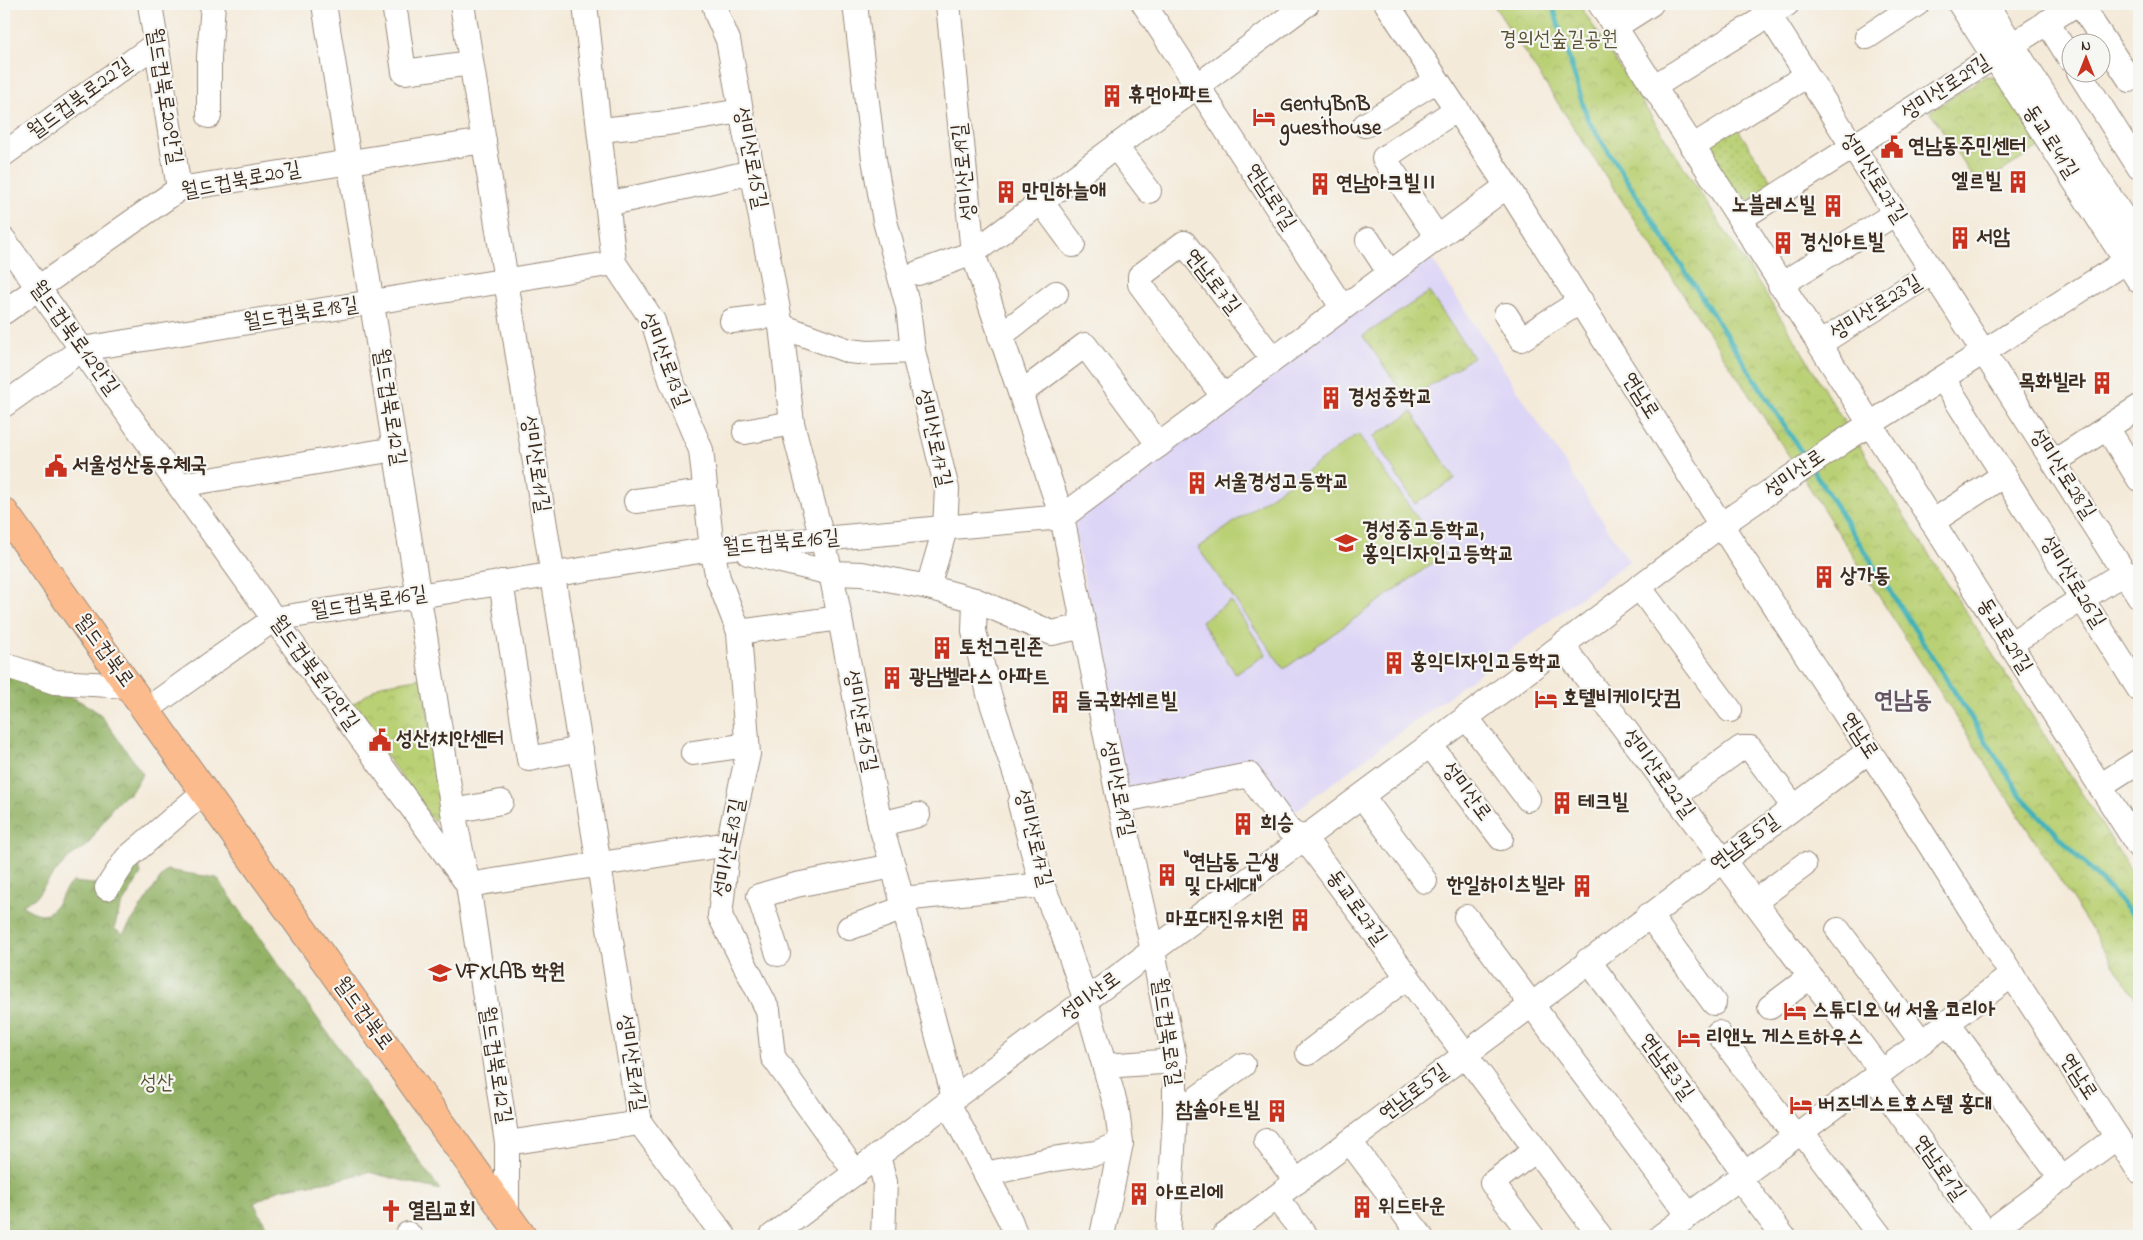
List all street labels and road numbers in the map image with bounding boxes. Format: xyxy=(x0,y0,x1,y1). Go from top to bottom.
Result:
street label: 월드컵북로20안길 xyxy=(138,26,190,166)
street label: 성미산로29길 xyxy=(1895,48,1997,128)
street label: 월드컵북로22길 xyxy=(22,51,138,147)
street label: 동교로41길 xyxy=(2015,99,2085,185)
street label: 성미산로15길 xyxy=(725,104,775,212)
street label: 성미산로19길 xyxy=(945,122,985,222)
street label: 성미산로27길 xyxy=(1832,126,1914,230)
street label: 월드컵북로20길 xyxy=(179,155,303,207)
street label: 연남로9길 xyxy=(1237,158,1303,236)
street label: 연남로7길 xyxy=(1177,243,1247,321)
street label: 성미산로23길 xyxy=(1824,268,1928,348)
street label: 월드컵북로12안길 xyxy=(22,274,126,402)
street label: 월드컵북로18길 xyxy=(241,290,361,338)
street label: 성미산로13길 xyxy=(631,308,697,412)
street label: 월드컵북로12길 xyxy=(365,346,413,468)
street label: 연남로 xyxy=(1614,367,1666,425)
street label: 성미산로17길 xyxy=(907,386,959,490)
street label: 성미산로11길 xyxy=(513,413,557,515)
street label: 성미산로28길 xyxy=(2021,423,2103,525)
street label: 성미산로 xyxy=(1759,442,1831,506)
street label: 월드컵북로16길 xyxy=(721,523,841,563)
street label: 성미산로26길 xyxy=(2032,530,2112,634)
street label: 월드컵북로16길 xyxy=(309,579,429,627)
street label: 동교로29길 xyxy=(1969,592,2039,680)
street label: 월드컵북로 xyxy=(67,608,141,694)
street label: 월드컵북로12안길 xyxy=(262,609,366,737)
street label: 성미산로15길 xyxy=(835,667,885,775)
street label: 연남로 xyxy=(1833,707,1885,765)
street label: 성미산로22길 xyxy=(1614,723,1702,825)
street label: 성미산로19길 xyxy=(1092,738,1142,840)
street label: 성미산로 xyxy=(1434,756,1498,828)
street label: 성미산로17길 xyxy=(1006,786,1060,890)
street label: 성미산로13길 xyxy=(707,796,753,900)
street label: 연남로5길 xyxy=(1704,807,1786,879)
street label: 동교로27길 xyxy=(1318,864,1394,952)
street label: 성미산로 xyxy=(1055,965,1127,1029)
street label: 월드컵북로 xyxy=(326,971,400,1057)
street label: 월드컵북로8길 xyxy=(1144,976,1188,1088)
street label: 월드컵북로12길 xyxy=(471,1004,519,1126)
street label: 성미산로11길 xyxy=(609,1012,653,1114)
street label: 연남로3길 xyxy=(1631,1027,1701,1107)
street label: 연남로 xyxy=(2052,1048,2104,1106)
street label: 연남로5길 xyxy=(1373,1057,1455,1129)
street label: 연남로1길 xyxy=(1905,1129,1973,1207)

